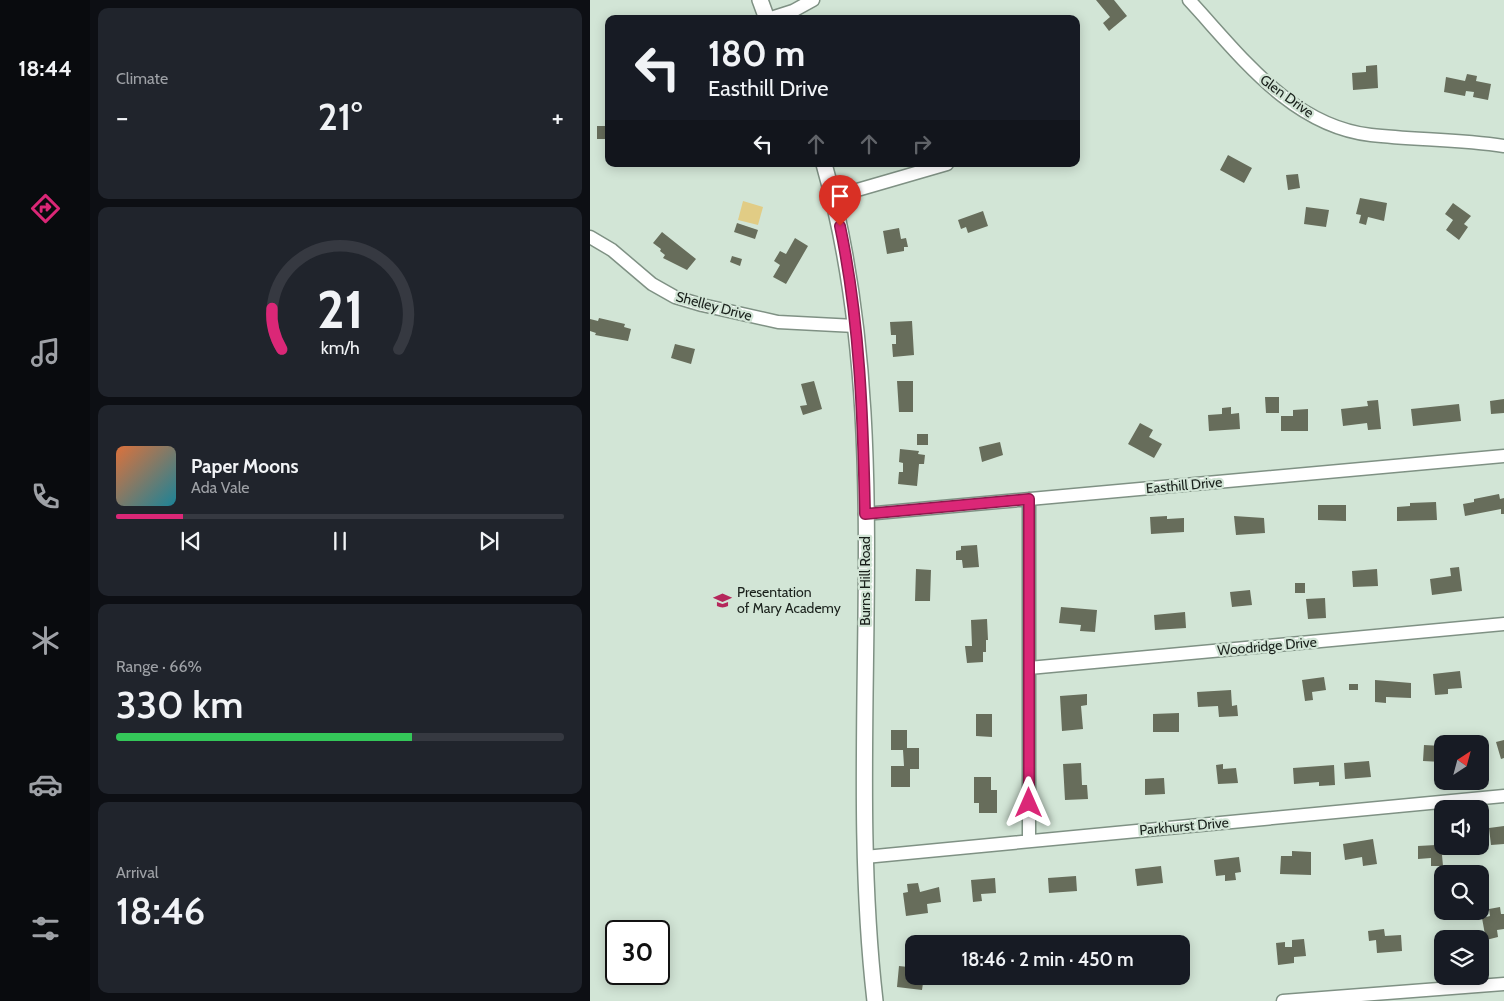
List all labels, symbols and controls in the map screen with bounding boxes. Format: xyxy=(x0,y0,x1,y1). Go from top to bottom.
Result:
text: 180 m xyxy=(708,32,805,75)
icon: left xyxy=(625,35,690,100)
text: 18:44 xyxy=(18,55,72,82)
text: Climate xyxy=(116,69,168,88)
street label: Glen Drive xyxy=(1257,70,1317,122)
text: Easthill Drive xyxy=(708,75,829,102)
text: 21° xyxy=(318,93,362,140)
text: − xyxy=(116,100,128,134)
text: + xyxy=(552,100,564,134)
icon: left xyxy=(749,130,777,158)
icon: ahead xyxy=(802,130,830,158)
icon: ahead xyxy=(855,130,883,158)
icon: right xyxy=(908,130,936,158)
pin xyxy=(819,175,861,226)
icon: arrive xyxy=(826,182,854,210)
icon: directions xyxy=(28,191,63,226)
text: 21 xyxy=(317,278,363,341)
street label: Shelley Drive xyxy=(674,287,754,325)
icon: music xyxy=(28,335,63,370)
text: km/h xyxy=(320,337,360,358)
text: Paper Moons xyxy=(191,455,299,478)
street label: Easthill Drive xyxy=(1145,473,1223,497)
text: Ada Vale xyxy=(191,478,250,497)
icon: phone xyxy=(28,479,63,514)
icon: previous xyxy=(177,527,205,555)
icon: pause xyxy=(326,527,354,555)
icon: next xyxy=(475,527,503,555)
street label: Burns Hill Road xyxy=(856,536,874,626)
place label: Presentation of Mary Academy xyxy=(737,583,841,617)
school or university icon: Presentation of Mary Academy xyxy=(713,590,733,610)
icon: climate xyxy=(28,623,63,658)
street label: Woodridge Drive xyxy=(1217,633,1317,659)
text: Range · 66% xyxy=(116,657,202,676)
text: 330 km xyxy=(116,681,243,728)
north arrow xyxy=(1434,735,1489,790)
map controls xyxy=(1434,735,1489,985)
icon: car xyxy=(28,767,63,802)
position arrow xyxy=(1002,776,1054,828)
button: sound xyxy=(1434,800,1489,855)
street label: Parkhurst Drive xyxy=(1139,813,1229,839)
text: Arrival xyxy=(116,863,159,882)
button: search xyxy=(1434,865,1489,920)
text: 18:46 xyxy=(116,887,205,934)
icon: filters xyxy=(28,911,63,946)
speed limit sign: 30 xyxy=(605,920,670,985)
button: layers xyxy=(1434,930,1489,985)
text: 18:46 · 2 min · 450 m xyxy=(961,948,1134,971)

